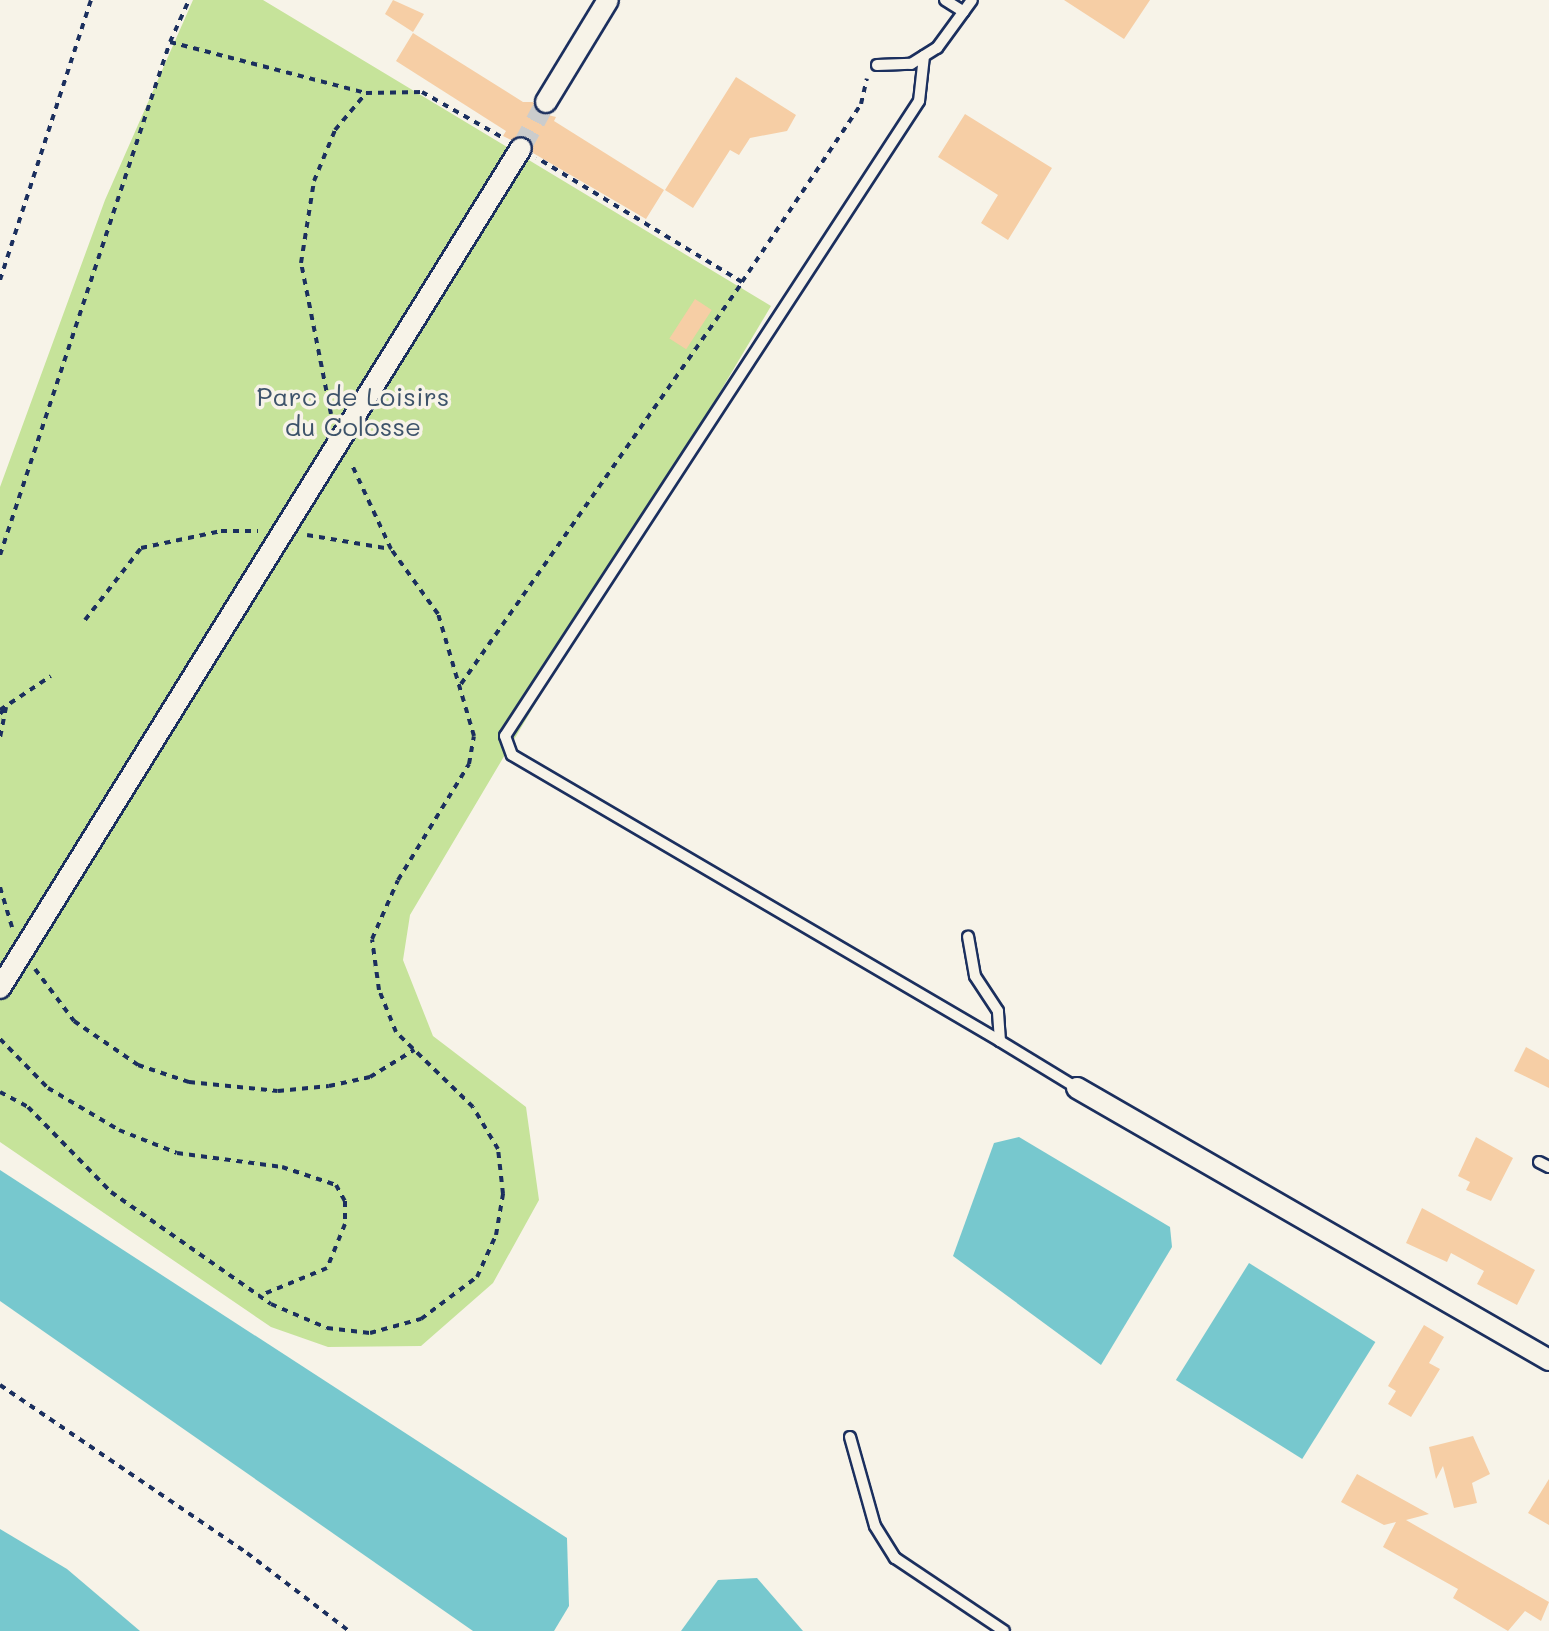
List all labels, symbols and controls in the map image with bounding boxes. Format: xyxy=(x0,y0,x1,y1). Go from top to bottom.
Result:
park label: Parc de Loisirs du Colosse xyxy=(257,381,449,442)

